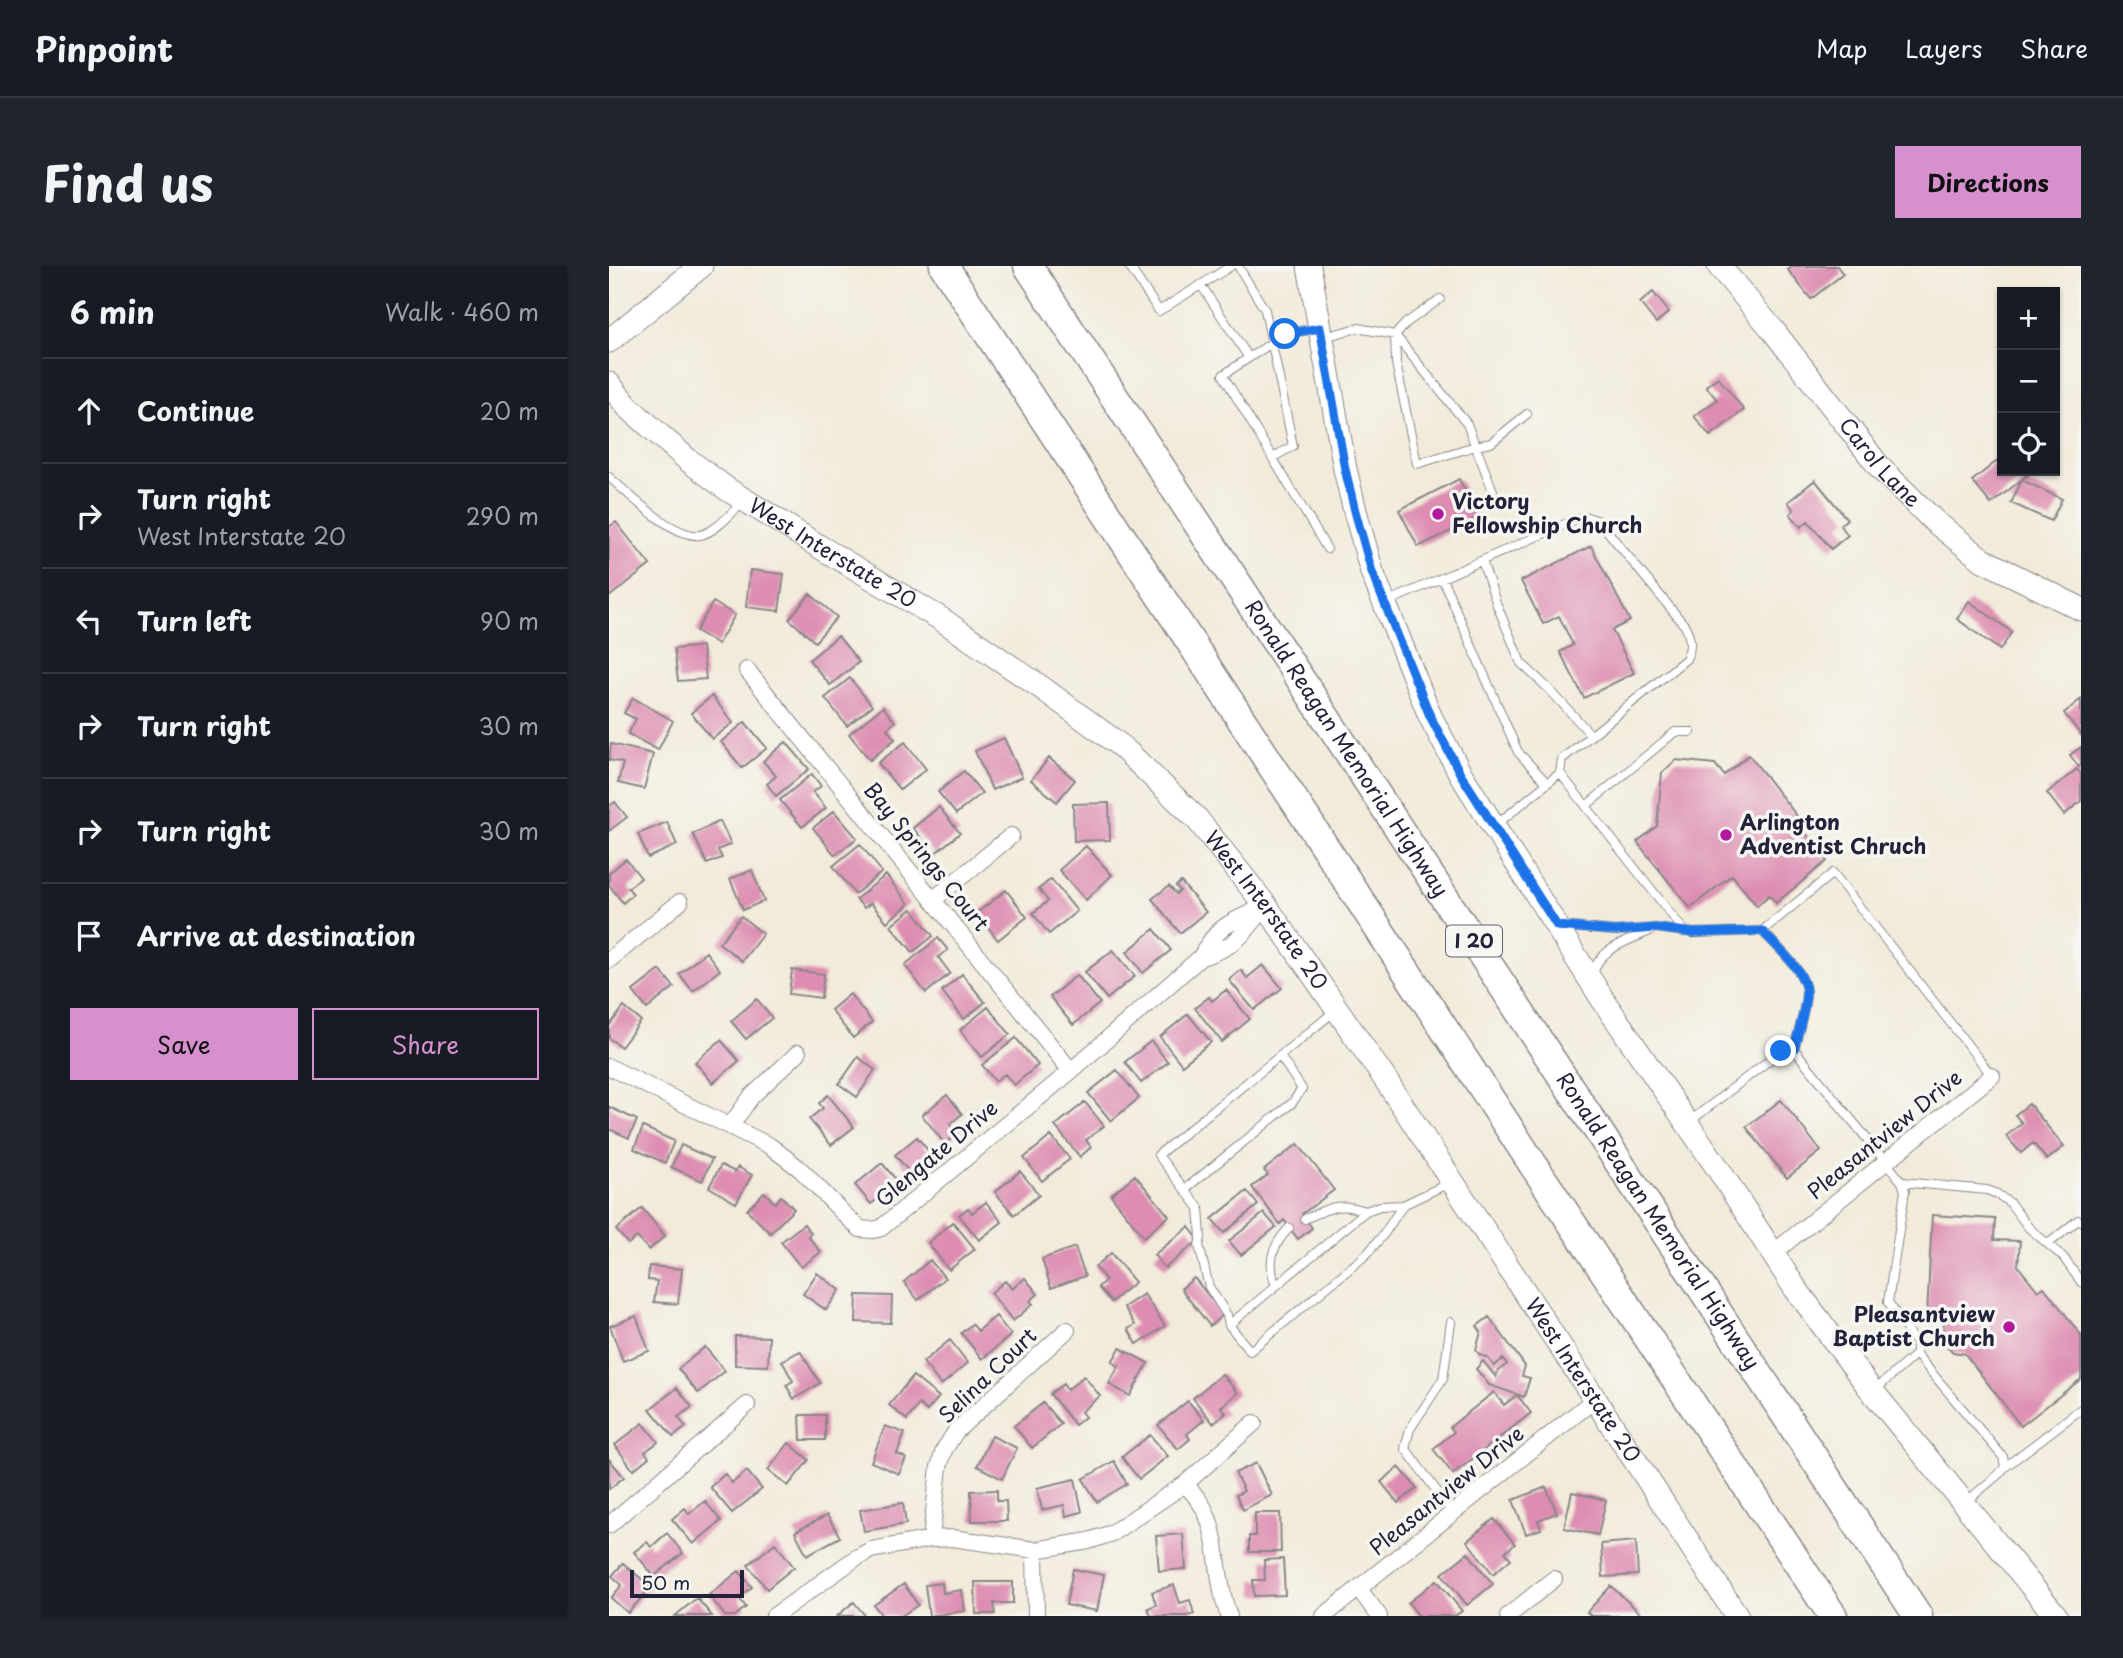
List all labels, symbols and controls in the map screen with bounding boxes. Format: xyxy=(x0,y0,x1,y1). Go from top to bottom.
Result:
text: Pinpoint xyxy=(35,23,173,73)
text: Map xyxy=(1816,30,1867,66)
text: Layers xyxy=(1905,30,1982,66)
text: Share xyxy=(2020,30,2088,66)
text: Find us xyxy=(42,145,213,219)
button: Directions xyxy=(1895,146,2081,218)
map controls xyxy=(1997,287,2060,476)
button: + xyxy=(1997,287,2060,350)
text: 6 min xyxy=(70,289,155,334)
text: Walk · 460 m xyxy=(385,294,539,329)
route start xyxy=(1269,318,1300,349)
button: − xyxy=(1997,350,2060,413)
text: Continue xyxy=(137,391,254,430)
icon: ahead xyxy=(70,392,108,430)
text: 20 m xyxy=(480,393,539,428)
street label: Carol Lane xyxy=(1832,410,1929,514)
button: locate xyxy=(1997,413,2060,476)
text: Turn right xyxy=(137,479,271,518)
place label: Victory Fellowship Church xyxy=(1452,484,1642,540)
street label: West Interstate 20 xyxy=(743,489,923,615)
icon: right xyxy=(70,497,108,535)
text: 290 m xyxy=(466,498,539,533)
marker: Victory Fellowship Church xyxy=(1430,506,1446,522)
text: West Interstate 20 xyxy=(137,518,346,553)
street label: Ronald Reagan Memorial Highway xyxy=(1238,592,1458,902)
text: Turn left xyxy=(137,601,252,640)
icon: left xyxy=(70,602,108,640)
text: 90 m xyxy=(480,603,539,638)
text: Turn right xyxy=(137,706,271,745)
icon: right xyxy=(70,707,108,745)
text: 30 m xyxy=(478,708,539,743)
street label: Bay Springs Court xyxy=(857,774,998,937)
place label: Arlington Adventist Chruch xyxy=(1740,805,1926,861)
text: Turn right xyxy=(137,811,271,850)
icon: right xyxy=(70,812,108,850)
text: 30 m xyxy=(478,813,539,848)
street label: West Interstate 20 xyxy=(1198,823,1337,995)
marker: Arlington Adventist Chruch xyxy=(1718,827,1734,843)
text: Arrive at destination xyxy=(137,916,416,955)
icon: arrive xyxy=(70,917,108,955)
road number: I 20 xyxy=(1446,926,1502,956)
button: Save xyxy=(70,1008,298,1080)
button: Share xyxy=(312,1008,539,1080)
route end xyxy=(1765,1035,1796,1066)
street label: Pleasantview Drive xyxy=(1799,1061,1968,1206)
street label: Ronald Reagan Memorial Highway xyxy=(1550,1065,1769,1375)
street label: Glengate Drive xyxy=(867,1091,1004,1213)
street label: West Interstate 20 xyxy=(1519,1291,1650,1468)
place label: Pleasantview Baptist Church xyxy=(1832,1297,1995,1353)
street label: Selina Court xyxy=(930,1319,1043,1430)
marker: Pleasantview Baptist Church xyxy=(2001,1319,2017,1335)
street label: Pleasantview Drive xyxy=(1361,1417,1530,1562)
scale bar xyxy=(630,1567,744,1599)
text: 50 m xyxy=(641,1568,690,1596)

